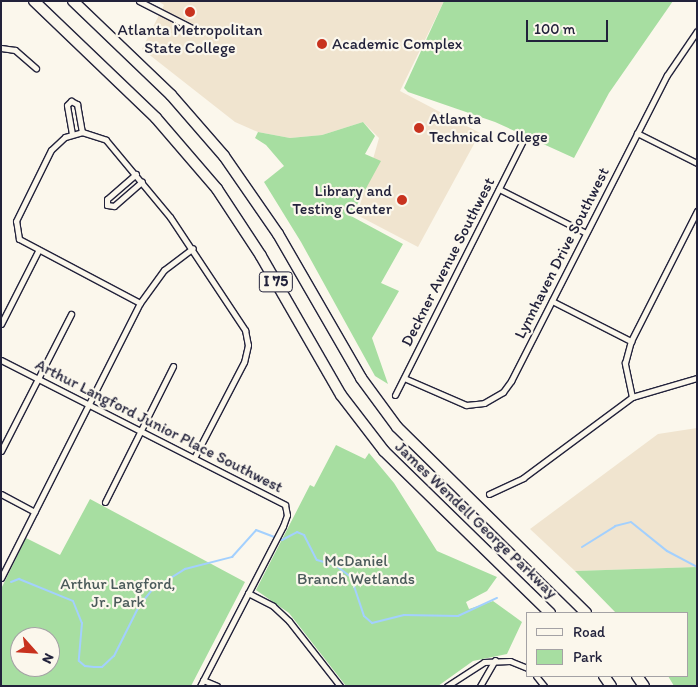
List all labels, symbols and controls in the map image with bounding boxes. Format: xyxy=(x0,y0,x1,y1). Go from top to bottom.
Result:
marker: Atlanta Metropolitan State College xyxy=(184,6,196,18)
scale bar xyxy=(528,10,610,42)
place label: Atlanta Metropolitan State College xyxy=(118,20,262,58)
text: 100 m xyxy=(534,20,575,38)
place label: Academic Complex xyxy=(332,34,463,54)
marker: Academic Complex xyxy=(316,38,328,50)
place label: Atlanta Technical College xyxy=(429,109,548,147)
marker: Atlanta Technical College xyxy=(413,122,425,134)
street label: Lynnhaven Drive Southwest xyxy=(511,164,613,342)
street label: Deckner Avenue Southwest xyxy=(397,175,499,349)
place label: Library and Testing Center xyxy=(292,181,392,219)
marker: Library and Testing Center xyxy=(396,194,408,206)
road number: I 75 xyxy=(258,270,294,294)
street label: Arthur Langford Junior Place Southwest xyxy=(32,355,286,497)
street label: James Wendell George Parkway xyxy=(391,438,561,602)
park label: McDaniel Branch Wetlands xyxy=(297,551,415,589)
park label: Arthur Langford, Jr. Park xyxy=(60,574,176,612)
legend xyxy=(526,612,688,677)
text: Road xyxy=(573,623,605,641)
north arrow xyxy=(10,627,60,677)
text: Park xyxy=(573,648,603,666)
text: N xyxy=(38,650,58,666)

